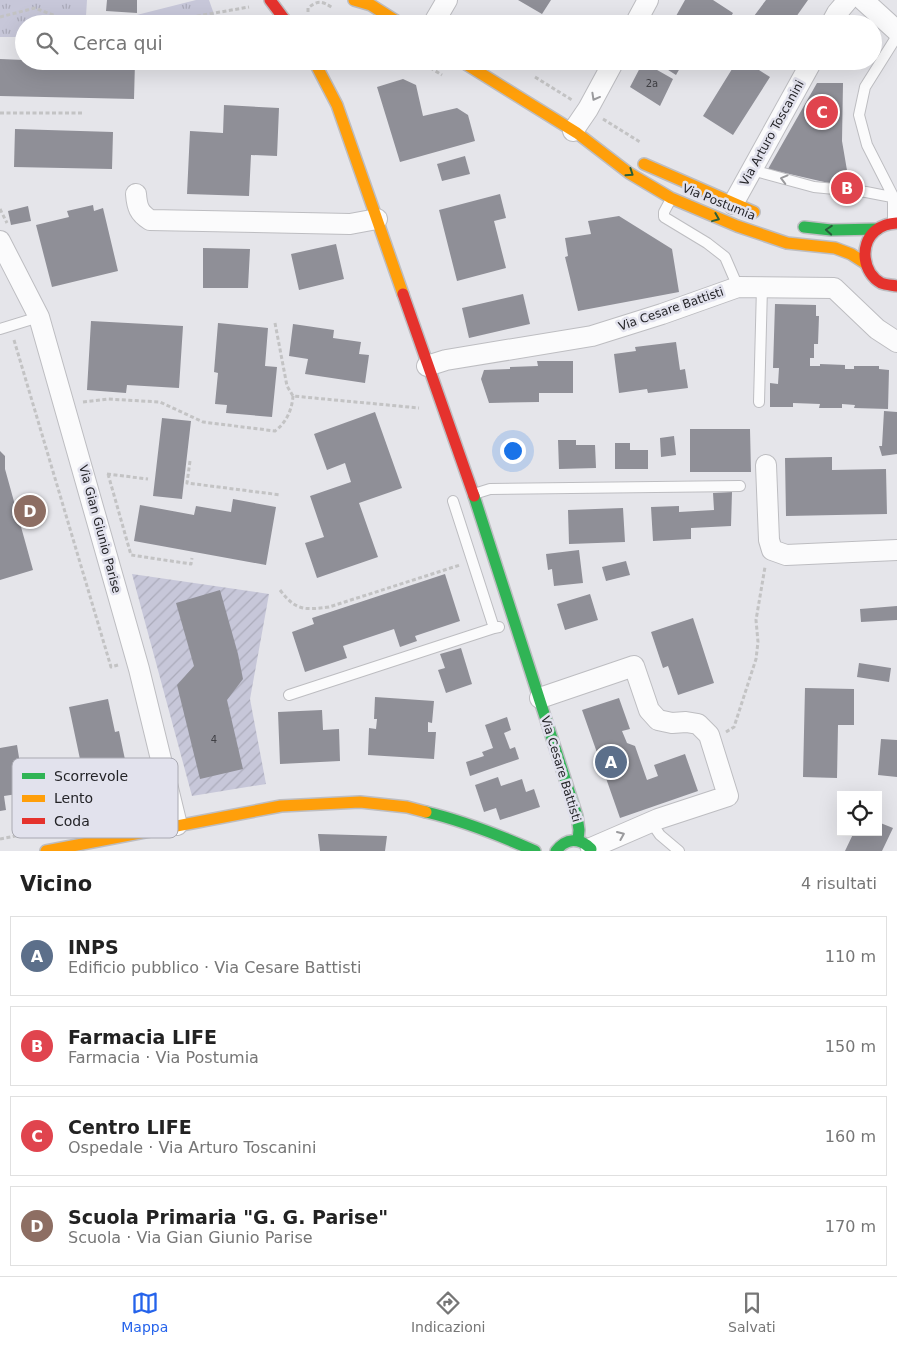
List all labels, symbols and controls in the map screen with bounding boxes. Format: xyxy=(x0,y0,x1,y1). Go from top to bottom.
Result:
search box xyxy=(15,15,882,70)
icon: search xyxy=(33,29,61,57)
text: Cerca qui xyxy=(73,32,163,54)
house number: 2a xyxy=(646,78,658,89)
street label: Via Arturo Toscanini xyxy=(737,78,807,188)
one-way arrow xyxy=(591,91,601,100)
pin: C xyxy=(806,93,838,131)
one-way arrow xyxy=(624,167,634,176)
pin: B xyxy=(831,169,863,207)
one-way arrow xyxy=(779,174,788,185)
street label: Via Postumia xyxy=(680,181,758,223)
one-way arrow xyxy=(711,212,719,222)
one-way arrow xyxy=(825,225,833,236)
street label: Via Cesare Battisti xyxy=(617,284,725,334)
your location xyxy=(500,438,526,464)
street label: Via Gian Giunio Parise xyxy=(76,463,124,595)
pin: D xyxy=(14,492,46,530)
street label: Via Cesare Battisti xyxy=(538,714,584,824)
house number: 4 xyxy=(211,734,217,745)
pin: A xyxy=(595,743,627,781)
legend xyxy=(12,758,178,838)
text: Scorrevole xyxy=(54,768,128,784)
text: Lento xyxy=(54,790,93,806)
map controls xyxy=(837,791,882,836)
button: locate xyxy=(837,791,882,836)
text: Coda xyxy=(54,813,90,829)
one-way arrow xyxy=(616,830,625,841)
text: Vicino xyxy=(20,872,92,896)
text: 4 risultati xyxy=(801,874,877,893)
text: INPS xyxy=(68,936,119,958)
text: A xyxy=(31,947,43,966)
text: 110 m xyxy=(825,947,876,966)
text: Edificio pubblico · Via Cesare Battisti xyxy=(68,958,361,977)
text: Farmacia LIFE xyxy=(68,1026,217,1048)
text: B xyxy=(31,1037,43,1056)
text: 150 m xyxy=(825,1037,876,1056)
text: Farmacia · Via Postumia xyxy=(68,1048,259,1067)
text: Centro LIFE xyxy=(68,1116,192,1138)
text: C xyxy=(31,1127,43,1146)
text: 160 m xyxy=(825,1127,876,1146)
text: Ospedale · Via Arturo Toscanini xyxy=(68,1138,316,1157)
text: Scuola Primaria "G. G. Parise" xyxy=(68,1206,388,1228)
text: D xyxy=(30,1217,44,1236)
text: 170 m xyxy=(825,1217,876,1236)
text: Scuola · Via Gian Giunio Parise xyxy=(68,1228,313,1247)
tab: Mappa xyxy=(121,1289,168,1335)
tab: Indicazioni xyxy=(411,1289,486,1335)
tab: Salvati xyxy=(728,1289,776,1335)

